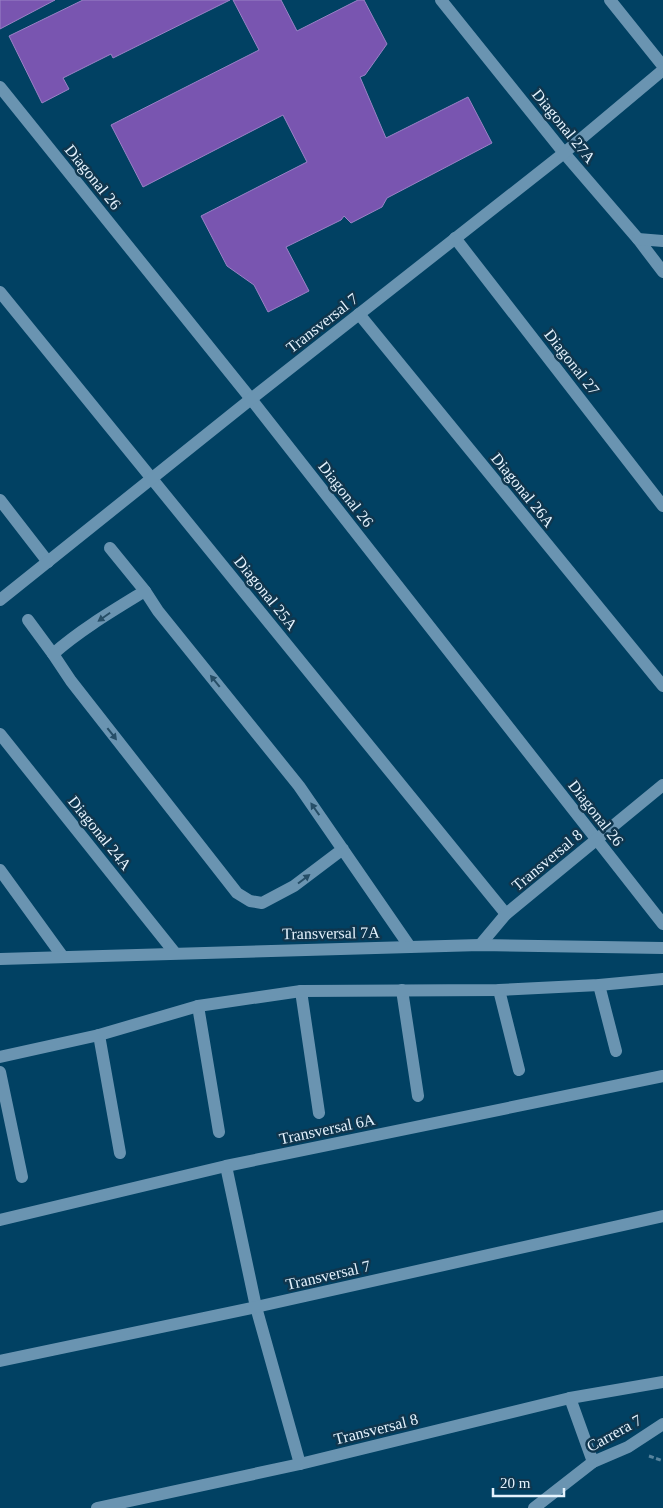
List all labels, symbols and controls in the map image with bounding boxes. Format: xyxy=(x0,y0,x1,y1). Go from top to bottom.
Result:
street label: Diagonal 27A xyxy=(528,86,599,167)
street label: Diagonal 26 xyxy=(61,141,124,214)
street label: Transversal 7 xyxy=(283,290,361,356)
street label: Diagonal 27 xyxy=(540,326,603,399)
street label: Diagonal 26A xyxy=(487,450,558,531)
street label: Diagonal 26 xyxy=(314,458,377,531)
street label: Diagonal 25A xyxy=(230,553,301,634)
one-way arrow xyxy=(97,612,111,622)
one-way arrow xyxy=(209,675,220,688)
one-way arrow xyxy=(107,727,118,740)
street label: Diagonal 26 xyxy=(564,777,627,850)
street label: Diagonal 24A xyxy=(64,793,135,874)
one-way arrow xyxy=(310,802,320,816)
street label: Transversal 8 xyxy=(509,826,585,894)
one-way arrow xyxy=(297,873,310,884)
street label: Transversal 7A xyxy=(282,924,380,942)
street label: Transversal 6A xyxy=(277,1110,377,1147)
street label: Transversal 7 xyxy=(284,1257,372,1293)
street label: Transversal 8 xyxy=(332,1410,420,1448)
street label: Carrera 7 xyxy=(584,1411,644,1455)
scale bar xyxy=(493,1466,564,1498)
text: 20 m xyxy=(500,1475,531,1491)

